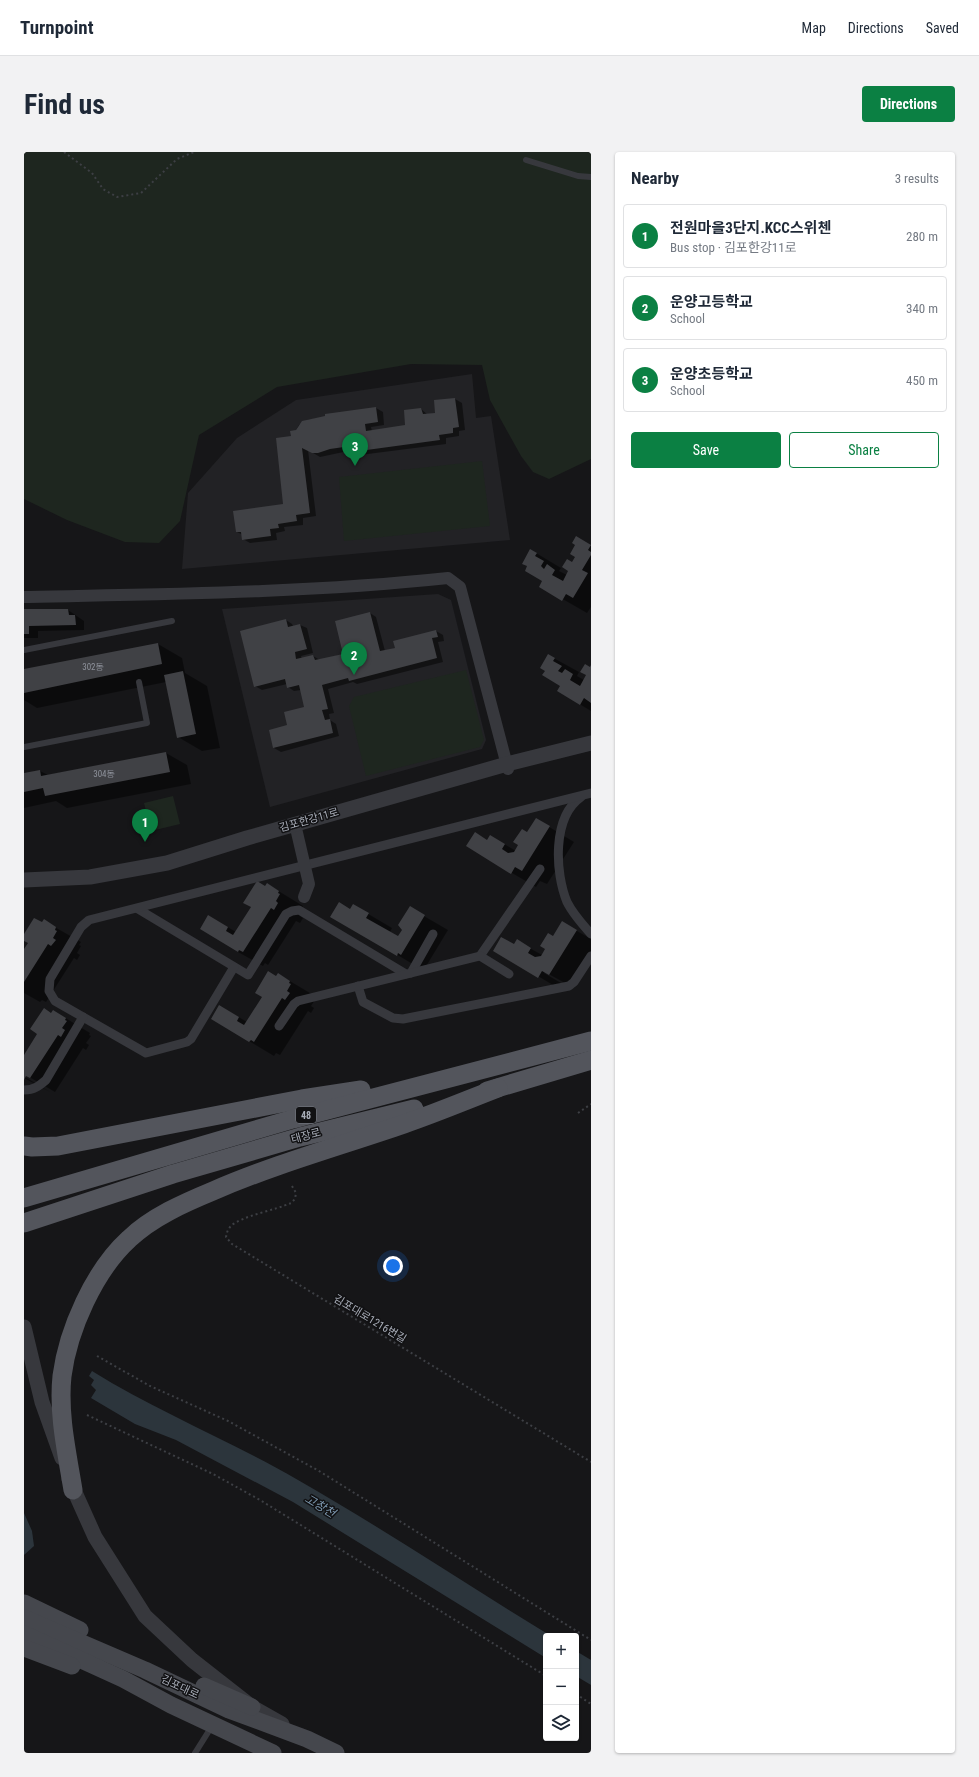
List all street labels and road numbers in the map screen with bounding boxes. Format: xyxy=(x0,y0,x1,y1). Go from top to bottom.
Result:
street label: 김포한강11로 xyxy=(278,805,340,835)
road number: 48 xyxy=(296,1107,316,1123)
street label: 태장로 xyxy=(290,1126,322,1146)
street label: 김포대로1216번길 xyxy=(331,1292,409,1346)
street label: 김포대로 xyxy=(159,1673,201,1701)

